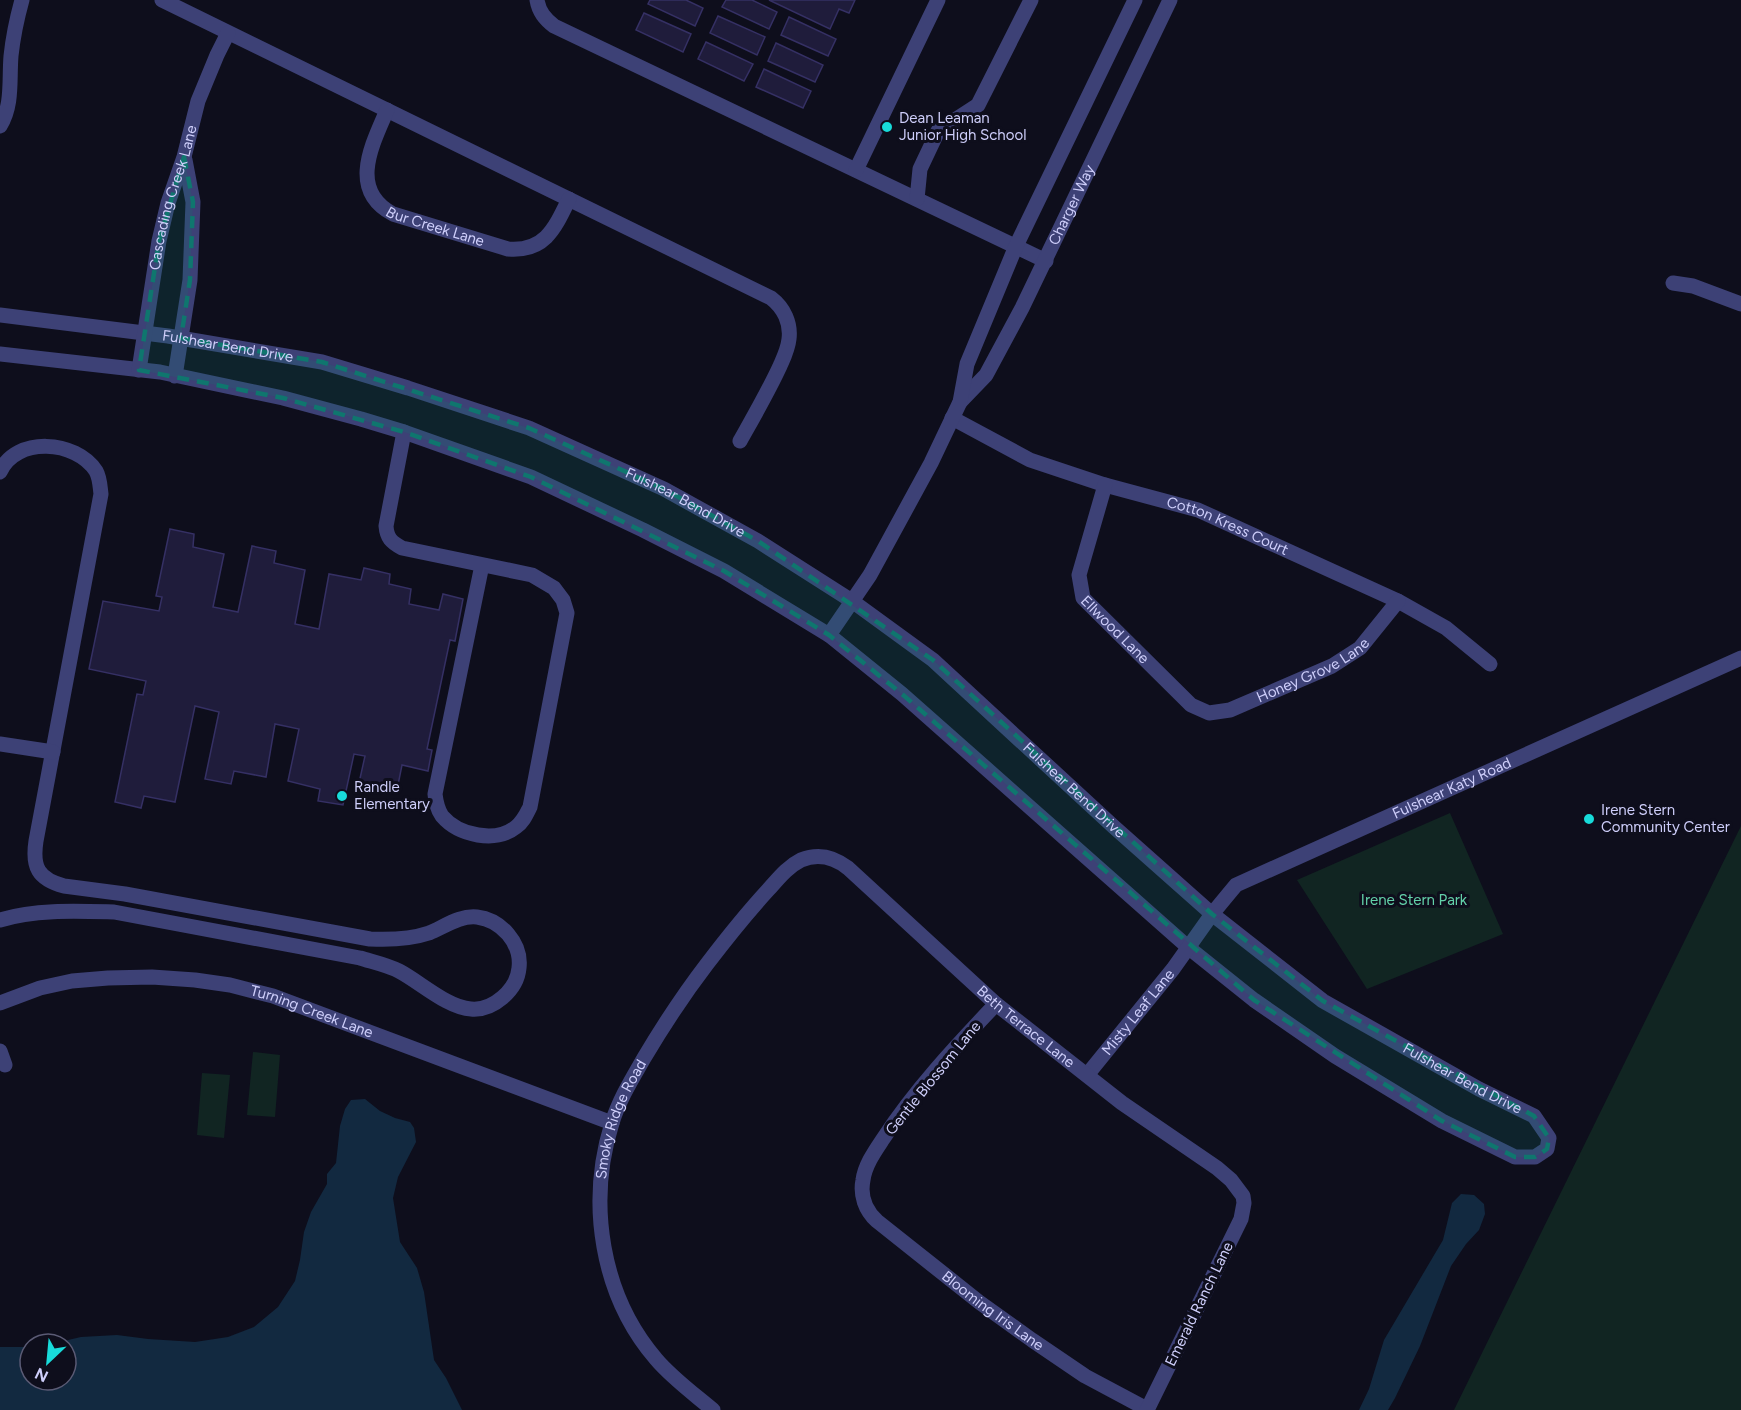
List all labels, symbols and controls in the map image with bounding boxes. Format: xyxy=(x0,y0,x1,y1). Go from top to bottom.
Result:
place label: Dean Leaman Junior High School xyxy=(899,109,1026,144)
marker: Dean Leaman Junior High School xyxy=(880,120,894,134)
street label: Cascading Creek Lane xyxy=(146,123,201,271)
street label: Charger Way xyxy=(1045,162,1099,248)
street label: Bur Creek Lane xyxy=(383,203,487,250)
street label: Fulshear Bend Drive xyxy=(161,326,295,366)
street label: Fulshear Bend Drive xyxy=(623,464,748,541)
street label: Cotton Kress Court xyxy=(1165,493,1291,559)
street label: Ellwood Lane xyxy=(1077,592,1153,667)
street label: Honey Grove Lane xyxy=(1254,635,1373,706)
street label: Fulshear Bend Drive xyxy=(1019,739,1129,842)
street label: Fulshear Katy Road xyxy=(1389,754,1514,823)
place label: Randle Elementary xyxy=(354,778,430,813)
marker: Randle Elementary xyxy=(335,789,349,803)
place label: Irene Stern Community Center xyxy=(1601,801,1730,836)
marker: Irene Stern Community Center xyxy=(1582,812,1596,826)
park label: Irene Stern Park xyxy=(1361,891,1468,909)
street label: Misty Leaf Lane xyxy=(1098,965,1178,1059)
street label: Turning Creek Lane xyxy=(248,982,376,1042)
street label: Beth Terrace Lane xyxy=(973,982,1078,1071)
street label: Gentle Blossom Lane xyxy=(882,1017,984,1139)
street label: Fulshear Bend Drive xyxy=(1400,1039,1525,1118)
street label: Smoky Ridge Road xyxy=(592,1056,650,1180)
street label: Emerald Ranch Lane xyxy=(1161,1239,1237,1369)
street label: Blooming Iris Lane xyxy=(938,1267,1047,1354)
north arrow xyxy=(18,1332,78,1392)
text: N xyxy=(32,1364,51,1386)

